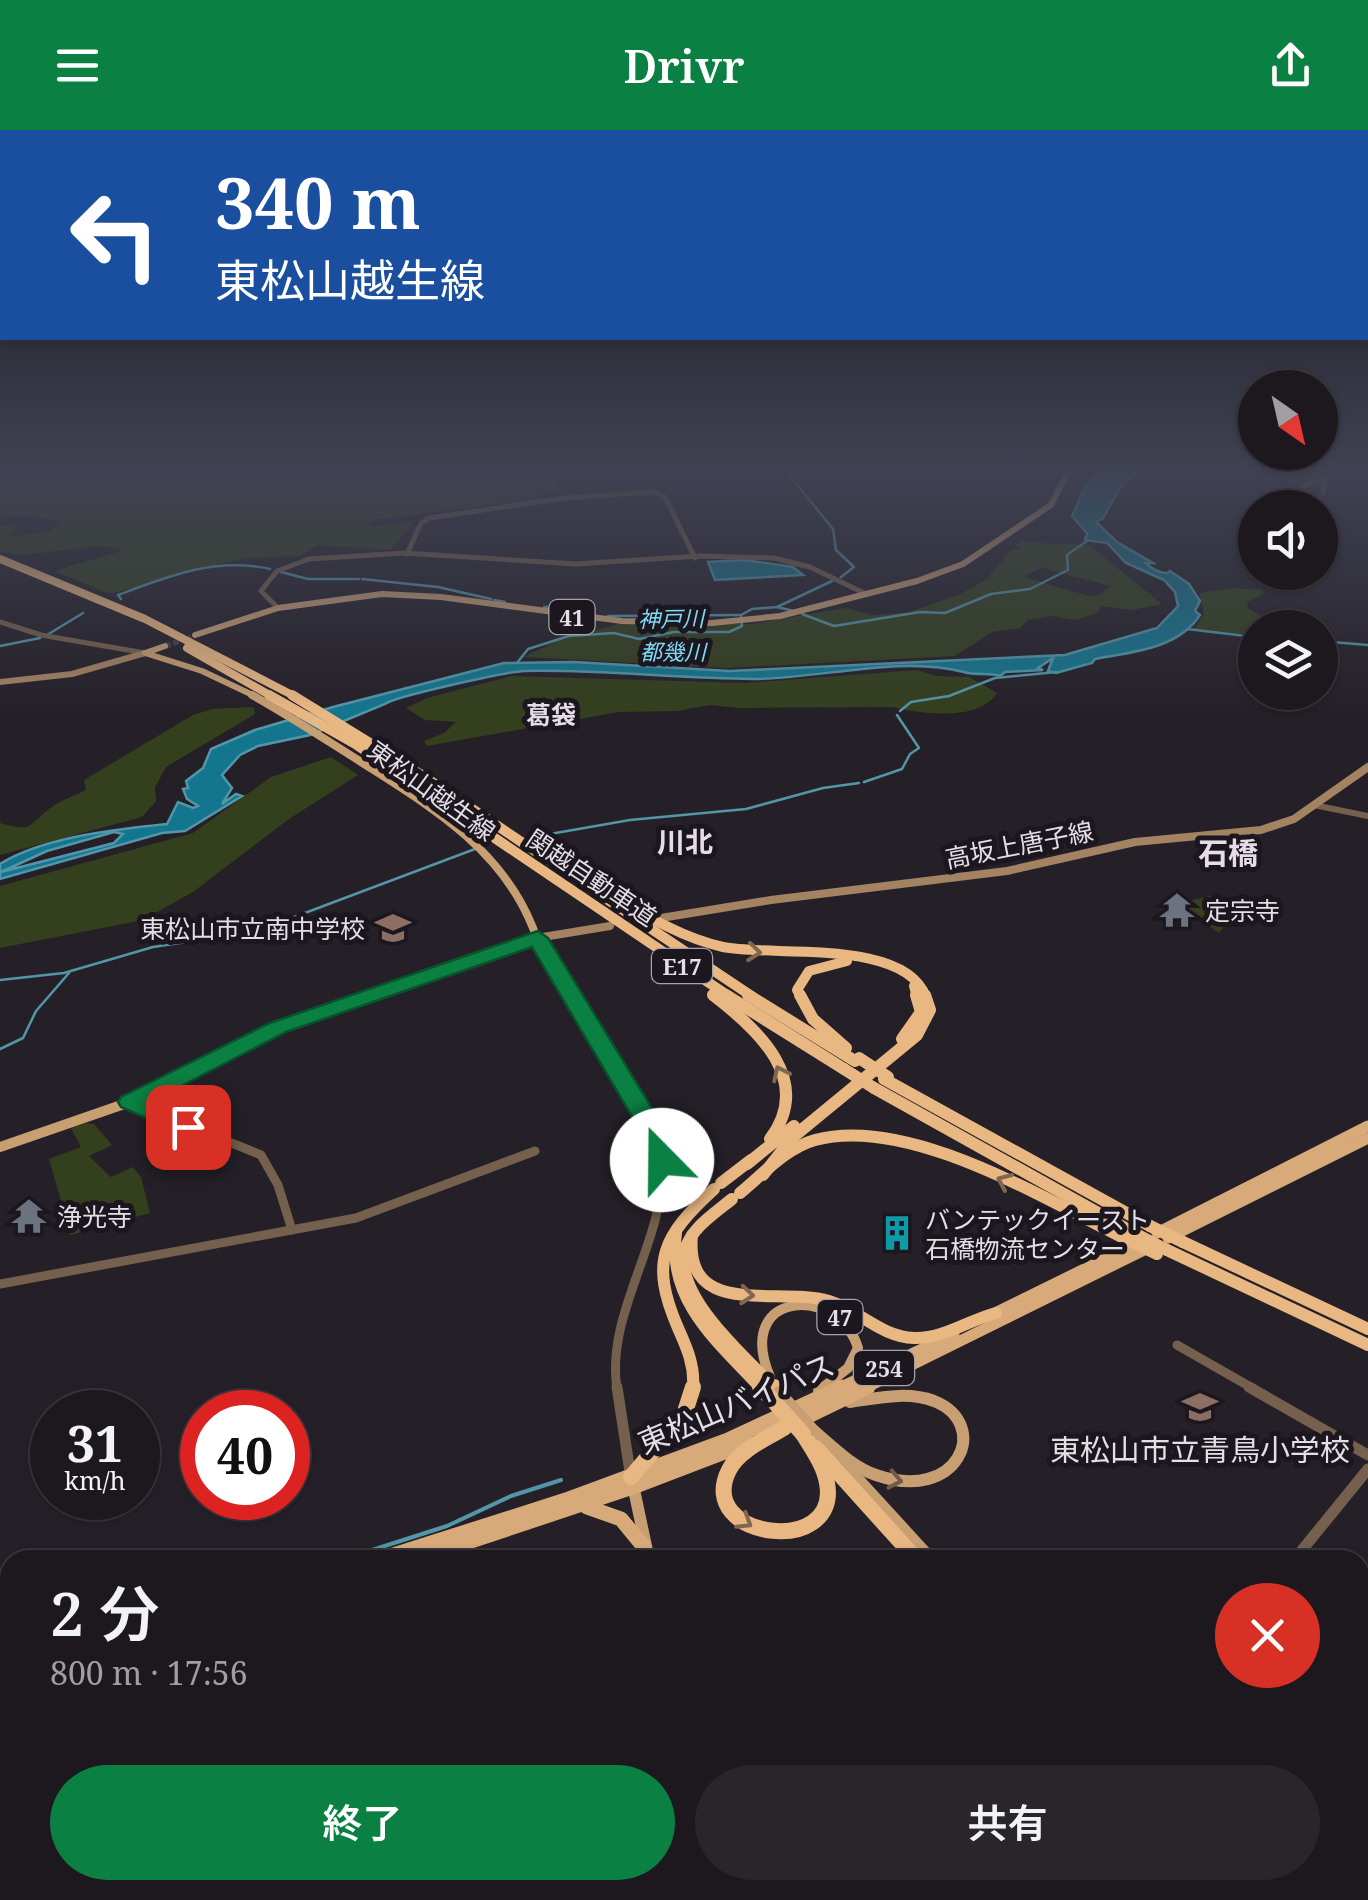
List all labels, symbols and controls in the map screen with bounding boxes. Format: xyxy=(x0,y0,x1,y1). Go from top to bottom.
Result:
text: Drivr xyxy=(623,35,745,96)
icon: menu xyxy=(50,38,105,93)
icon: share xyxy=(1263,38,1318,93)
text: 340 m xyxy=(215,154,421,250)
icon: left xyxy=(50,170,180,300)
text: 東松山越生線 xyxy=(215,249,485,310)
north arrow xyxy=(1238,370,1338,470)
map controls xyxy=(1238,370,1338,710)
button: sound xyxy=(1238,490,1338,590)
road number: 41 xyxy=(550,600,594,634)
water label: 神戸川 xyxy=(638,602,706,634)
button: layers xyxy=(1238,610,1338,710)
water label: 都幾川 xyxy=(640,636,708,666)
district label: 葛袋 xyxy=(526,697,576,731)
street label: 東松山越生線 xyxy=(361,732,503,848)
street label: 高坂上唐子線 xyxy=(942,813,1096,875)
street label: 関越自動車道 xyxy=(520,821,664,933)
district label: 川北 xyxy=(657,822,713,860)
district label: 石橋 xyxy=(1198,832,1258,873)
temple icon: 定宗寺 xyxy=(1158,891,1196,929)
place label: 定宗寺 xyxy=(1205,893,1280,927)
school or university icon: 東松山市立南中学校 xyxy=(374,909,412,947)
place label: 東松山市立南中学校 xyxy=(140,911,365,945)
one-way arrow xyxy=(747,941,763,962)
road number: E17 xyxy=(652,949,712,983)
one-way arrow xyxy=(772,1065,792,1083)
pin xyxy=(146,1085,231,1170)
icon: arrive xyxy=(161,1100,216,1155)
position arrow xyxy=(610,1108,714,1212)
one-way arrow xyxy=(996,1173,1014,1193)
temple icon: 浄光寺 xyxy=(10,1197,48,1235)
place label: 浄光寺 xyxy=(57,1199,132,1233)
place label: バンテックイースト 石橋物流センター xyxy=(925,1202,1150,1265)
building icon: バンテックイースト 石橋物流センター xyxy=(878,1214,916,1252)
one-way arrow xyxy=(739,1284,755,1306)
road number: 47 xyxy=(818,1300,862,1334)
street label: 東松山バイパス xyxy=(632,1343,840,1463)
road number: 254 xyxy=(854,1351,914,1385)
school or university icon: 東松山市立青鳥小学校 xyxy=(1181,1388,1219,1426)
speed limit sign: 40 xyxy=(180,1390,310,1520)
text: 31 xyxy=(67,1409,123,1477)
place label: 東松山市立青鳥小学校 xyxy=(1050,1429,1350,1470)
text: km/h xyxy=(64,1463,126,1497)
one-way arrow xyxy=(887,1469,903,1490)
one-way arrow xyxy=(734,1509,752,1528)
text: 2 分 xyxy=(50,1572,159,1654)
button: close xyxy=(1215,1583,1320,1688)
text: 800 m · 17:56 xyxy=(50,1651,248,1694)
button: 終了 xyxy=(50,1765,675,1880)
button: 共有 xyxy=(695,1765,1320,1880)

